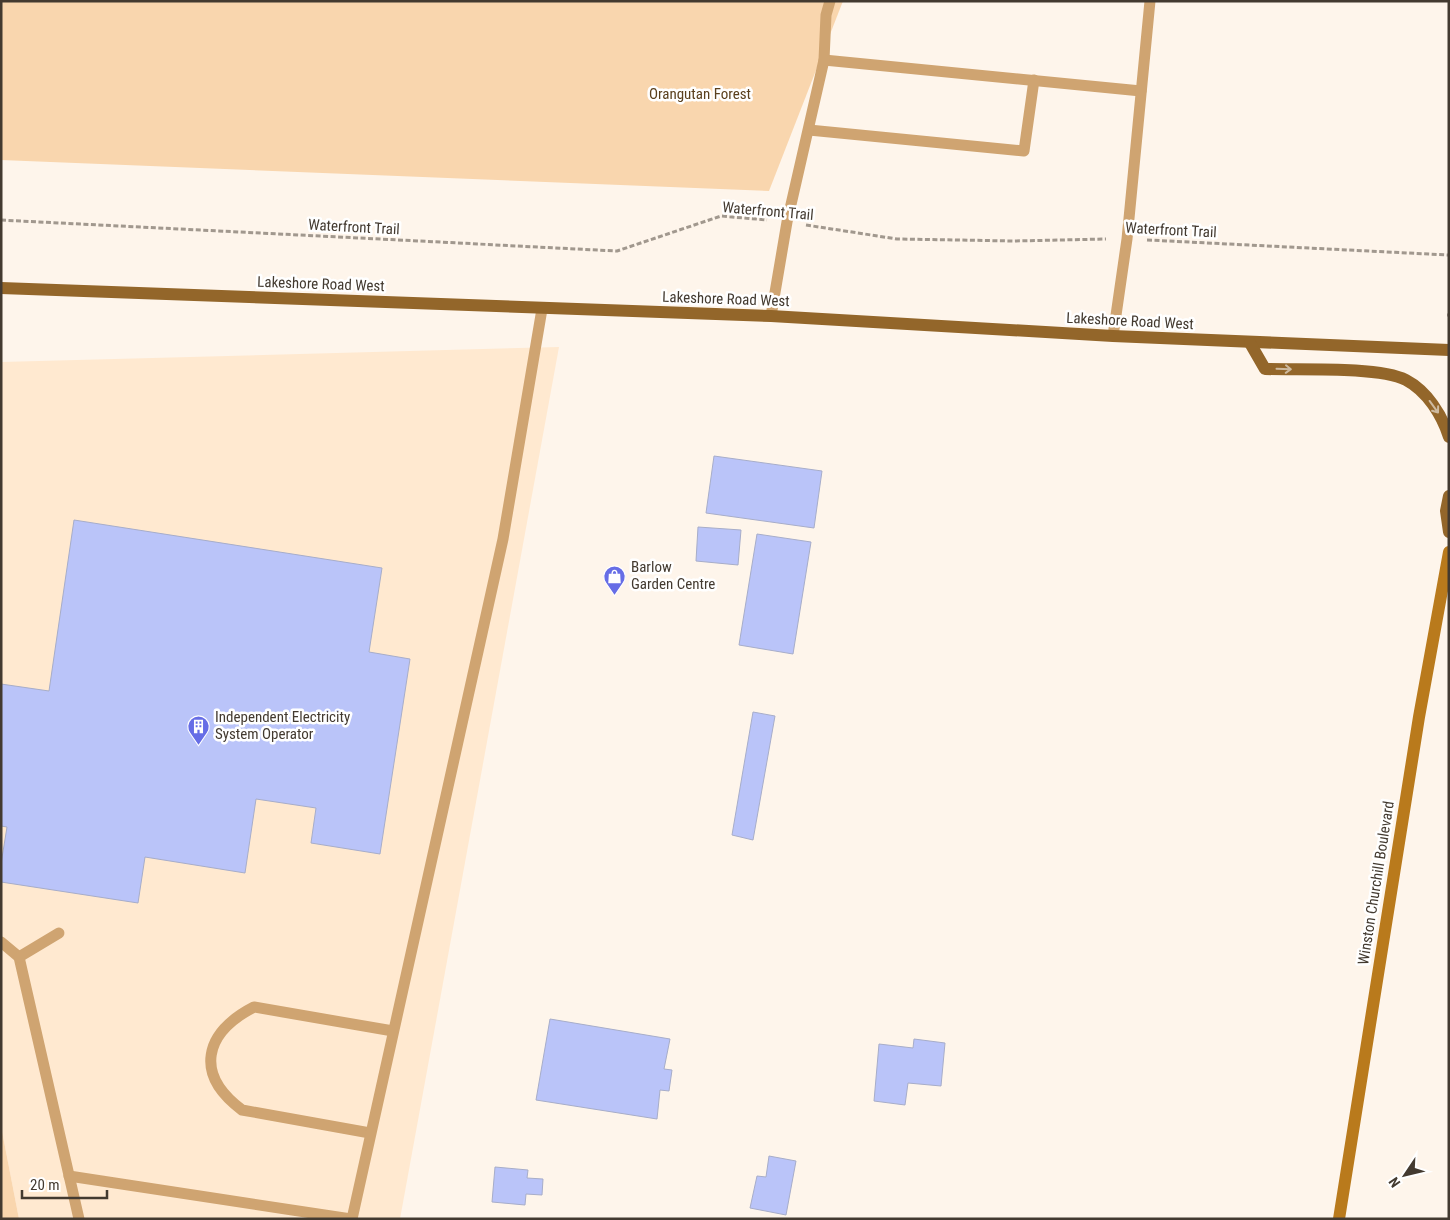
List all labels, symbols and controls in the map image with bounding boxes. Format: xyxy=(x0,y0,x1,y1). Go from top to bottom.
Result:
park label: Orangutan Forest xyxy=(649,85,751,103)
street label: Waterfront Trail xyxy=(722,198,814,224)
street label: Waterfront Trail xyxy=(308,216,400,238)
street label: Waterfront Trail xyxy=(1125,219,1217,241)
street label: Lakeshore Road West xyxy=(257,273,385,295)
street label: Lakeshore Road West xyxy=(662,288,790,310)
street label: Lakeshore Road West xyxy=(1066,309,1194,333)
one-way arrow xyxy=(1276,364,1292,374)
one-way arrow xyxy=(1429,400,1439,414)
place label: Barlow Garden Centre xyxy=(631,558,715,593)
shop icon: Barlow Garden Centre xyxy=(603,564,627,595)
place label: Independent Electricity System Operator xyxy=(215,708,350,743)
building icon: Independent Electricity System Operator xyxy=(187,714,211,745)
street label: Winston Churchill Boulevard xyxy=(1354,800,1398,966)
north arrow xyxy=(1380,1150,1430,1200)
scale bar xyxy=(22,1168,108,1200)
text: N xyxy=(1385,1174,1403,1191)
text: 20 m xyxy=(30,1176,60,1194)

